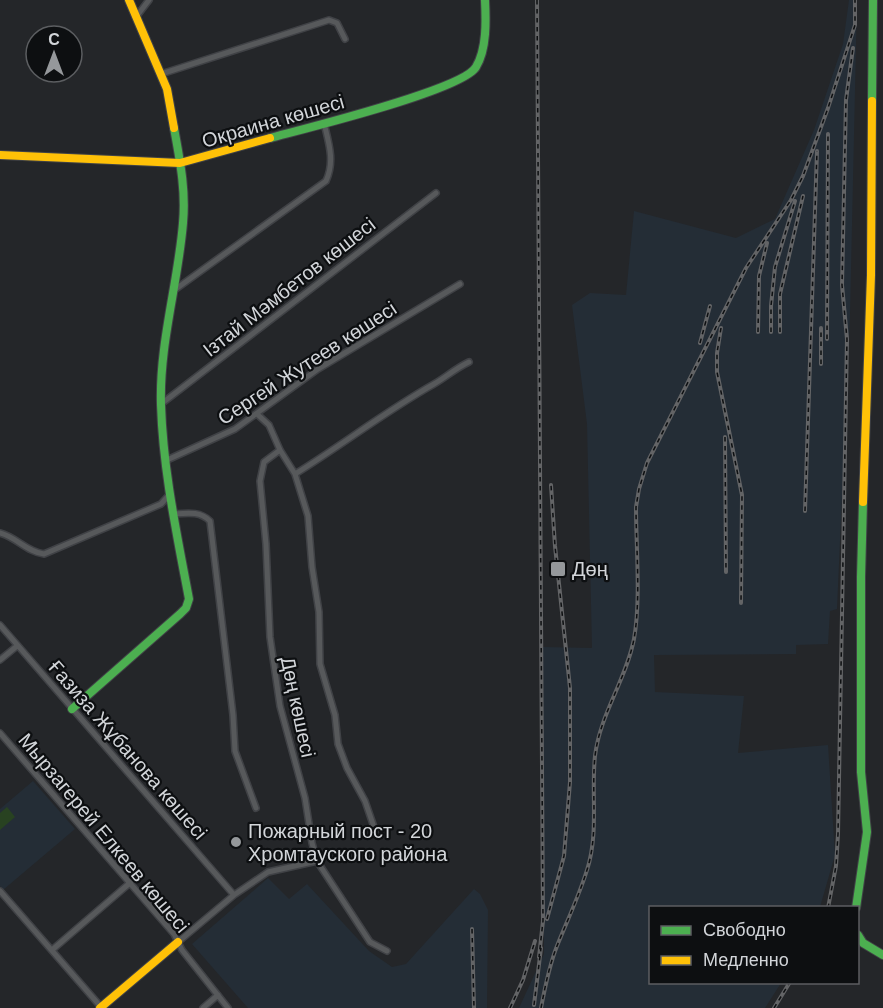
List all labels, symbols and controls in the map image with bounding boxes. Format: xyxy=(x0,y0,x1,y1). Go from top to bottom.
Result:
north arrow xyxy=(24,24,84,84)
text: С xyxy=(48,31,60,48)
street label: Окраина көшесі xyxy=(199,90,347,152)
street label: Ізтай Мәмбетов көшесі xyxy=(199,213,379,361)
street label: Сергей Жутеев көшесі xyxy=(214,297,400,429)
place label: Дөң xyxy=(572,558,608,580)
marker: Дөң xyxy=(549,560,567,578)
street label: Дөң көшесі xyxy=(277,654,319,760)
street label: Ғазиза Жұбанова көшесі xyxy=(44,656,212,844)
street label: Мырзагерей Елкеев көшесі xyxy=(14,729,194,937)
place label: Пожарный пост - 20 Хромтауского района xyxy=(248,820,448,865)
marker: Пожарный пост - 20 Хромтауского района xyxy=(229,835,243,849)
legend xyxy=(649,906,859,984)
text: Свободно xyxy=(703,920,786,940)
text: Медленно xyxy=(703,950,789,970)

